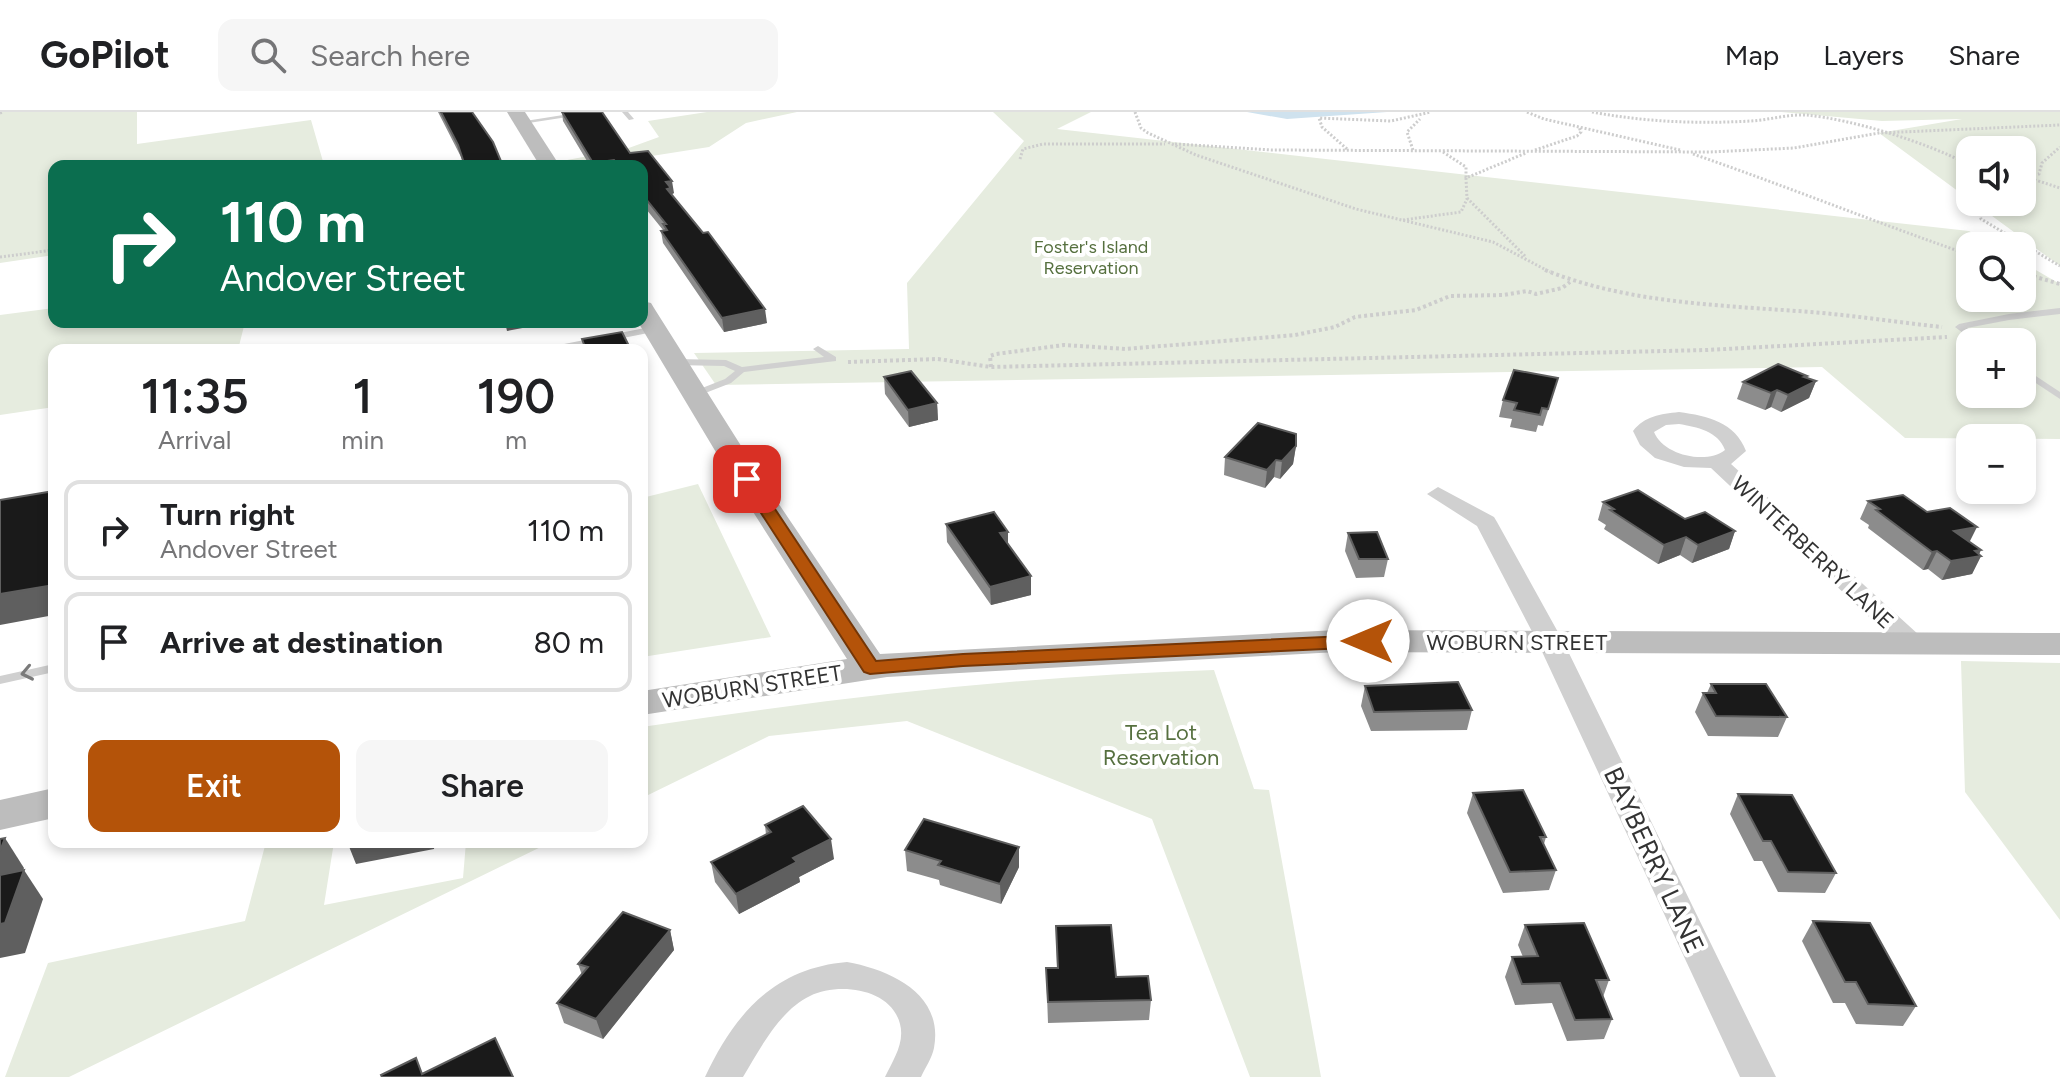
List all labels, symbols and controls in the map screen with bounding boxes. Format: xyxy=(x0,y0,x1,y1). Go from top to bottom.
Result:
search box xyxy=(218,19,778,91)
text: GoPilot xyxy=(40,32,170,78)
icon: search xyxy=(246,33,290,77)
text: Search here xyxy=(310,37,470,74)
text: Map xyxy=(1725,38,1779,72)
text: Layers xyxy=(1823,38,1904,72)
text: Share xyxy=(1948,38,2020,72)
map controls xyxy=(1956,136,2036,504)
button: sound xyxy=(1956,136,2036,216)
text: 110 m xyxy=(220,189,366,256)
icon: right xyxy=(88,192,192,296)
button: search xyxy=(1956,232,2036,312)
park label: Foster's Island Reservation xyxy=(1034,236,1148,279)
text: Andover Street xyxy=(220,257,466,300)
button: + xyxy=(1956,328,2036,408)
text: 11:35 xyxy=(141,367,249,425)
text: 1 xyxy=(353,367,373,425)
text: 190 xyxy=(477,367,555,425)
text: Arrival xyxy=(158,424,231,456)
text: min xyxy=(341,424,384,456)
text: m xyxy=(505,424,527,456)
button: − xyxy=(1956,424,2036,504)
pin xyxy=(713,445,781,513)
icon: arrive xyxy=(725,457,769,501)
street label: WINTERBERRY LANE xyxy=(1726,470,1899,635)
text: Turn right xyxy=(160,496,295,533)
icon: right xyxy=(92,508,136,552)
text: 110 m xyxy=(527,512,604,549)
text: Andover Street xyxy=(160,533,338,565)
position arrow xyxy=(1326,599,1410,683)
icon: arrive xyxy=(92,620,136,664)
text: Arrive at destination xyxy=(160,624,443,661)
text: 80 m xyxy=(533,624,604,661)
street label: WOBURN STREET xyxy=(1426,629,1608,656)
street label: WOBURN STREET xyxy=(661,659,844,714)
one-way arrow xyxy=(21,664,34,681)
park label: Tea Lot Reservation xyxy=(1103,719,1219,771)
button: Exit xyxy=(88,740,340,832)
button: Share xyxy=(356,740,608,832)
street label: BAYBERRY LANE xyxy=(1597,762,1711,958)

